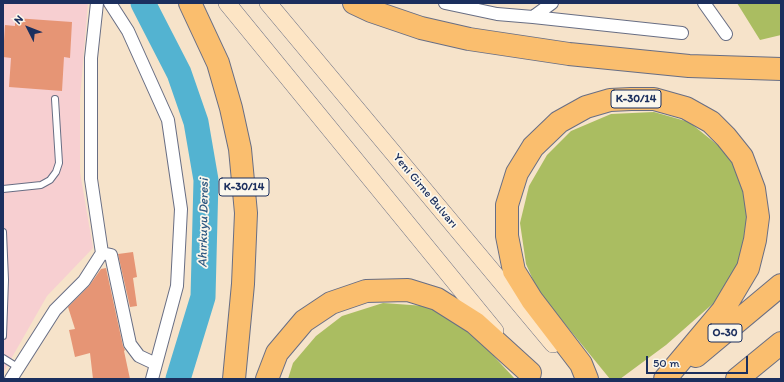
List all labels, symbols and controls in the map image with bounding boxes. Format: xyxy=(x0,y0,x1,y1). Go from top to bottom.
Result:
north arrow xyxy=(8,8,48,48)
text: N xyxy=(11,13,26,27)
road number: K-30/14 xyxy=(611,90,661,108)
street label: Yeni Girne Bulvarı xyxy=(390,151,460,231)
water label: Ahırkuyu Deresi xyxy=(195,178,213,268)
road number: K-30/14 xyxy=(219,178,269,196)
road number: O-30 xyxy=(708,324,742,342)
scale bar xyxy=(648,348,750,374)
text: 50 m xyxy=(653,356,679,370)

